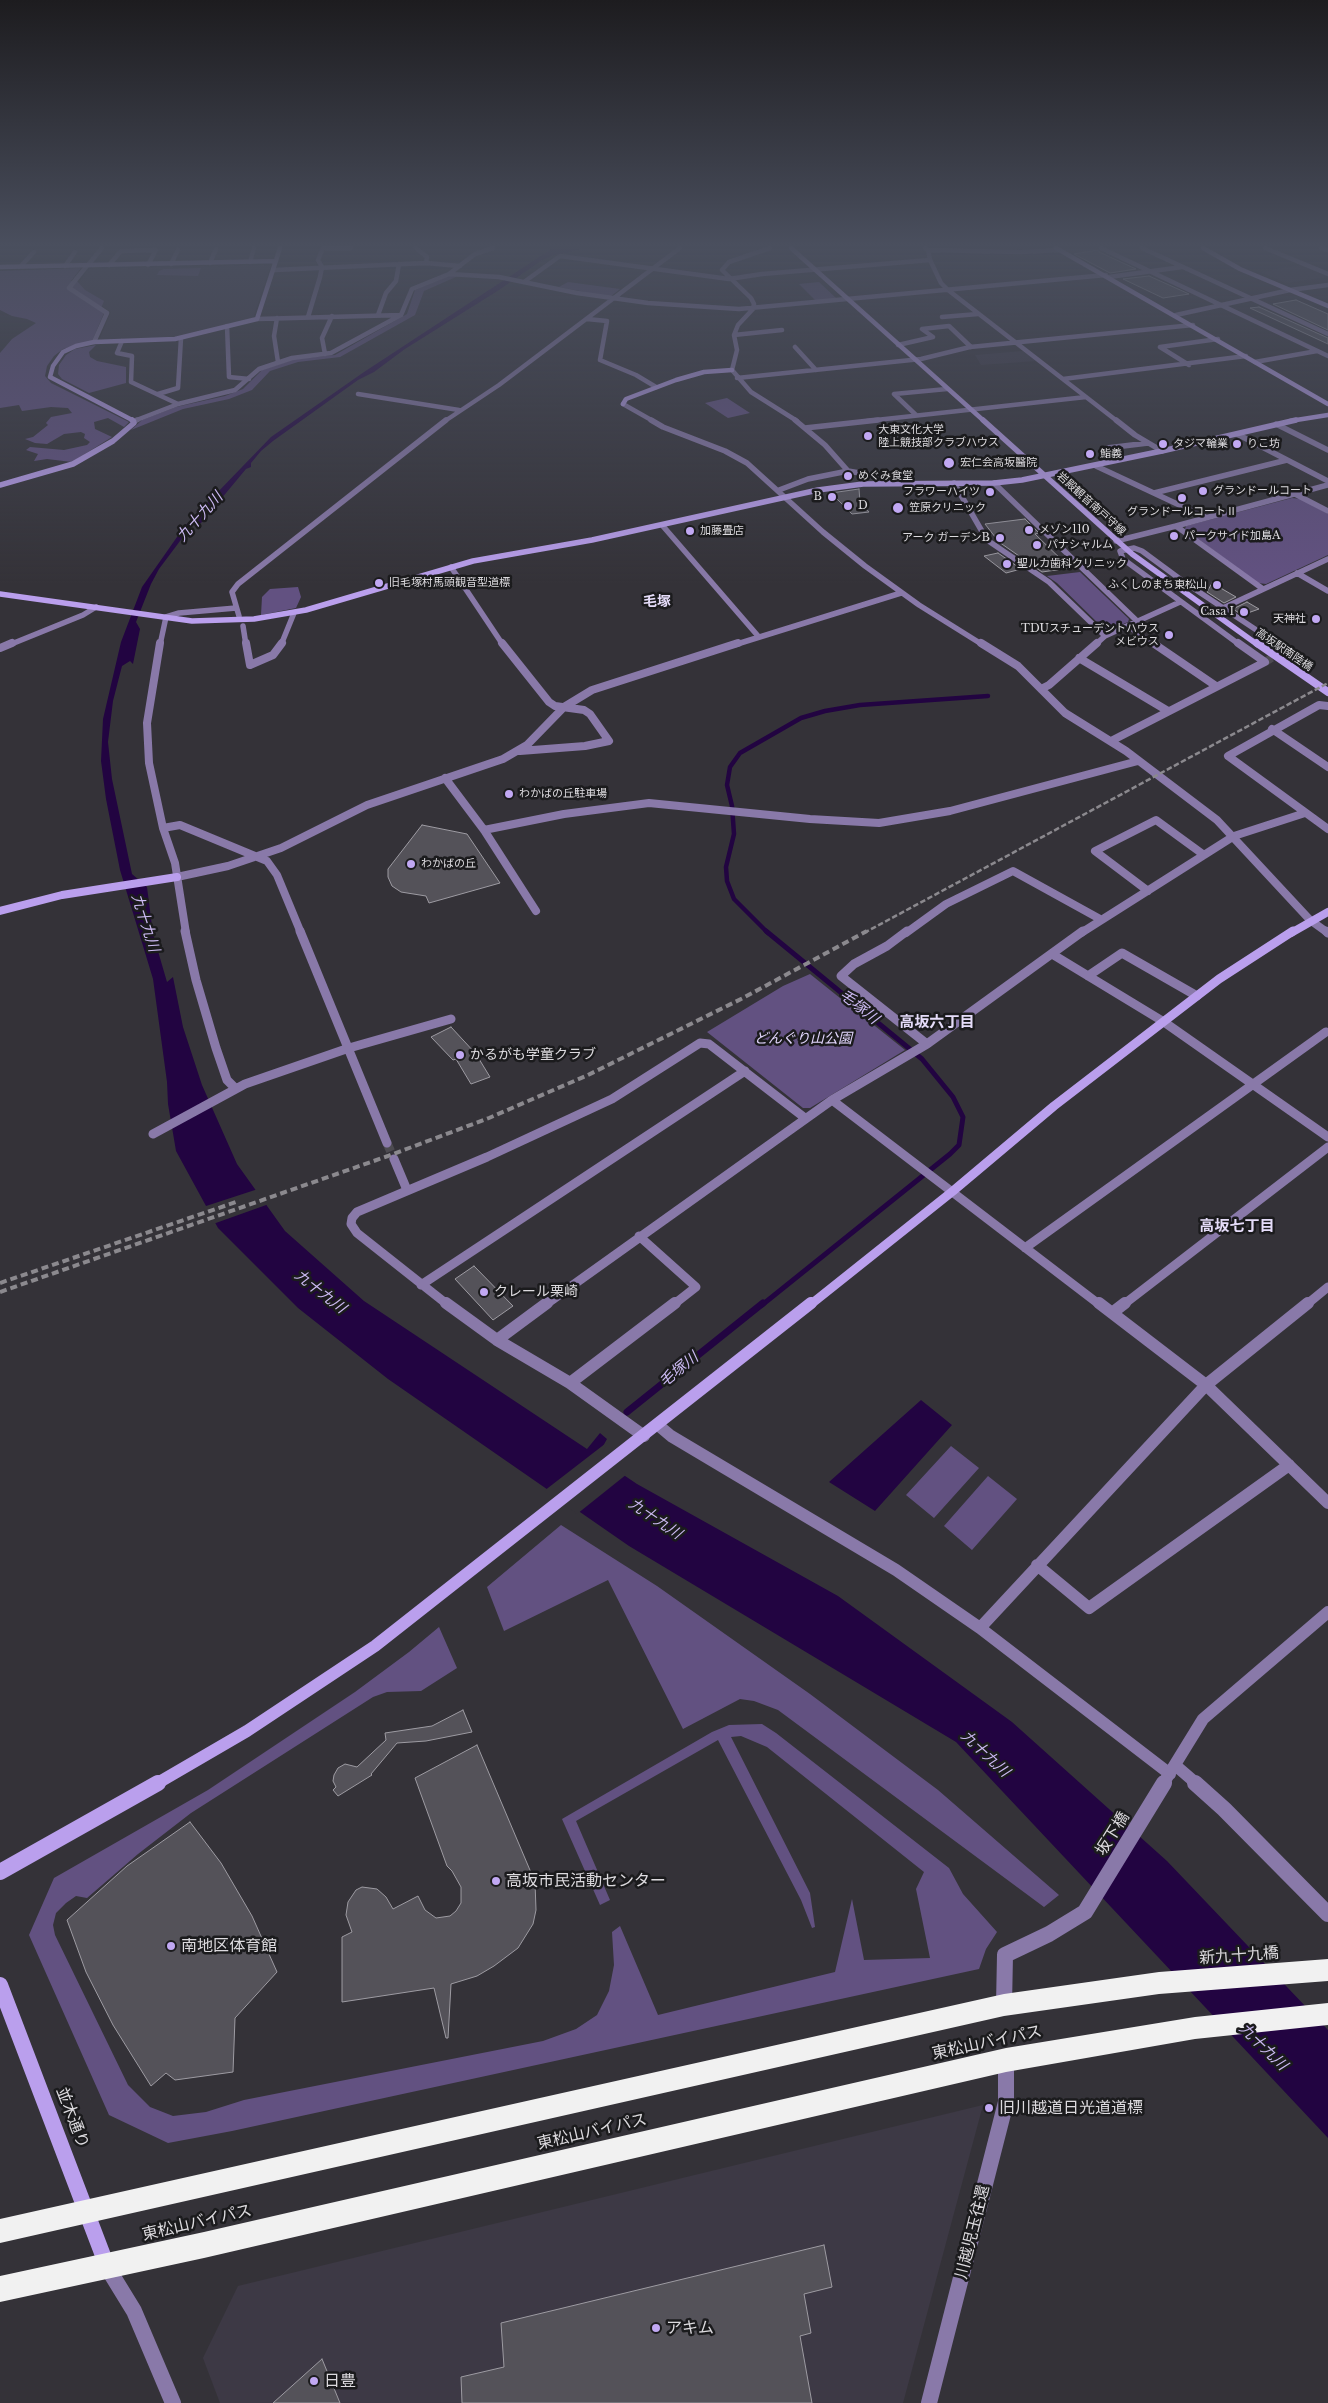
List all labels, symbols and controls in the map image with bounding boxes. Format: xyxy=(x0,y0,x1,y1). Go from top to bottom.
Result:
place label: 大東文化大学 陸上競技部クラブハウス xyxy=(878,423,999,449)
marker: 大東文化大学 陸上競技部クラブハウス xyxy=(862,430,874,442)
place label: タジマ輪業 xyxy=(1173,437,1228,451)
place label: りこ坊 xyxy=(1247,437,1280,451)
marker: タジマ輪業 xyxy=(1157,438,1169,450)
marker: りこ坊 xyxy=(1231,438,1243,450)
place label: 鮨義 xyxy=(1100,447,1122,461)
marker: 鮨義 xyxy=(1084,448,1096,460)
marker: 宏仁会高坂醫院 xyxy=(942,456,956,470)
place label: 宏仁会高坂醫院 xyxy=(960,456,1037,470)
place label: めぐみ食堂 xyxy=(858,469,913,483)
marker: めぐみ食堂 xyxy=(842,470,854,482)
street label: 岩殿観音南戸守線 xyxy=(1054,470,1128,538)
place label: グランドールコート xyxy=(1213,484,1312,498)
place label: フラワーハイツ xyxy=(903,485,980,499)
marker: グランドールコート xyxy=(1197,485,1209,497)
marker: フラワーハイツ xyxy=(984,486,996,498)
water label: 九十九川 xyxy=(173,489,227,545)
place label: B xyxy=(814,490,822,504)
marker: B xyxy=(826,491,838,503)
marker: グランドールコートⅡ xyxy=(1176,492,1188,504)
place label: D xyxy=(858,499,868,513)
marker: D xyxy=(842,500,854,512)
marker: 笠原クリニック xyxy=(891,501,905,515)
place label: 笠原クリニック xyxy=(909,501,986,515)
place label: グランドールコートⅡ xyxy=(1127,505,1237,519)
place label: メゾン110 xyxy=(1039,523,1090,537)
place label: 加藤畳店 xyxy=(700,524,744,538)
marker: メゾン110 xyxy=(1023,524,1035,536)
marker: 加藤畳店 xyxy=(684,525,696,537)
place label: パークサイド加島A xyxy=(1184,529,1280,543)
marker: パークサイド加島A xyxy=(1168,530,1180,542)
place label: アーク ガーデンB xyxy=(902,531,990,545)
marker: アーク ガーデンB xyxy=(994,532,1006,544)
place label: パナシャルム xyxy=(1047,538,1113,552)
marker: パナシャルム xyxy=(1031,539,1043,551)
place label: 聖ルカ歯科クリニック xyxy=(1017,557,1127,571)
marker: 聖ルカ歯科クリニック xyxy=(1001,558,1013,570)
place label: 旧毛塚村馬頭観音型道標 xyxy=(389,576,510,590)
marker: 旧毛塚村馬頭観音型道標 xyxy=(373,577,385,589)
place label: ふくしのまち東松山 xyxy=(1108,578,1207,592)
marker: ふくしのまち東松山 xyxy=(1211,579,1223,591)
district label: 毛塚 xyxy=(643,594,671,610)
place label: Casa I xyxy=(1200,605,1234,619)
marker: Casa I xyxy=(1238,606,1250,618)
place label: 天神社 xyxy=(1273,612,1306,626)
marker: 天神社 xyxy=(1310,613,1322,625)
place label: TDUスチューデントハウス メビウス xyxy=(1021,622,1159,648)
street label: 高坂駅南陸橋 xyxy=(1253,626,1315,674)
marker: TDUスチューデントハウス メビウス xyxy=(1163,629,1175,641)
place label: わかばの丘駐車場 xyxy=(519,787,607,801)
marker: わかばの丘駐車場 xyxy=(503,788,515,800)
place label: わかばの丘 xyxy=(421,857,476,871)
marker: わかばの丘 xyxy=(405,858,417,870)
water label: 九十九川 xyxy=(127,892,163,954)
water label: 毛塚川 xyxy=(836,986,882,1028)
district label: 高坂六丁目 xyxy=(900,1014,974,1032)
park label: どんぐり山公園 xyxy=(754,1031,852,1047)
place label: かるがも学童クラブ xyxy=(470,1047,596,1063)
marker: かるがも学童クラブ xyxy=(454,1049,466,1061)
district label: 高坂七丁目 xyxy=(1200,1218,1274,1236)
water label: 九十九川 xyxy=(291,1266,349,1318)
place label: クレール栗崎 xyxy=(494,1284,578,1300)
marker: クレール栗崎 xyxy=(478,1286,490,1298)
water label: 毛塚川 xyxy=(656,1349,702,1391)
water label: 九十九川 xyxy=(625,1495,685,1543)
water label: 九十九川 xyxy=(957,1727,1013,1781)
street label: 坂下橋 xyxy=(1092,1809,1134,1859)
place label: 高坂市民活動センター xyxy=(506,1871,666,1891)
marker: 高坂市民活動センター xyxy=(490,1875,502,1887)
place label: 南地区体育館 xyxy=(181,1936,277,1956)
marker: 南地区体育館 xyxy=(165,1940,177,1952)
street label: 新九十九橋 xyxy=(1198,1944,1280,1968)
water label: 九十九川 xyxy=(1235,2020,1291,2074)
street label: 東松山バイパス xyxy=(930,2022,1044,2064)
street label: 並木通り xyxy=(52,2085,92,2151)
place label: 旧川越道日光道道標 xyxy=(999,2098,1143,2118)
marker: 旧川越道日光道道標 xyxy=(983,2102,995,2114)
street label: 東松山バイパス xyxy=(535,2110,649,2154)
street label: 川越児玉往還 xyxy=(952,2183,994,2281)
street label: 東松山バイパス xyxy=(140,2201,254,2245)
place label: アキム xyxy=(666,2318,714,2338)
marker: アキム xyxy=(650,2322,662,2334)
place label: 日豊 xyxy=(324,2371,356,2391)
marker: 日豊 xyxy=(308,2375,320,2387)

